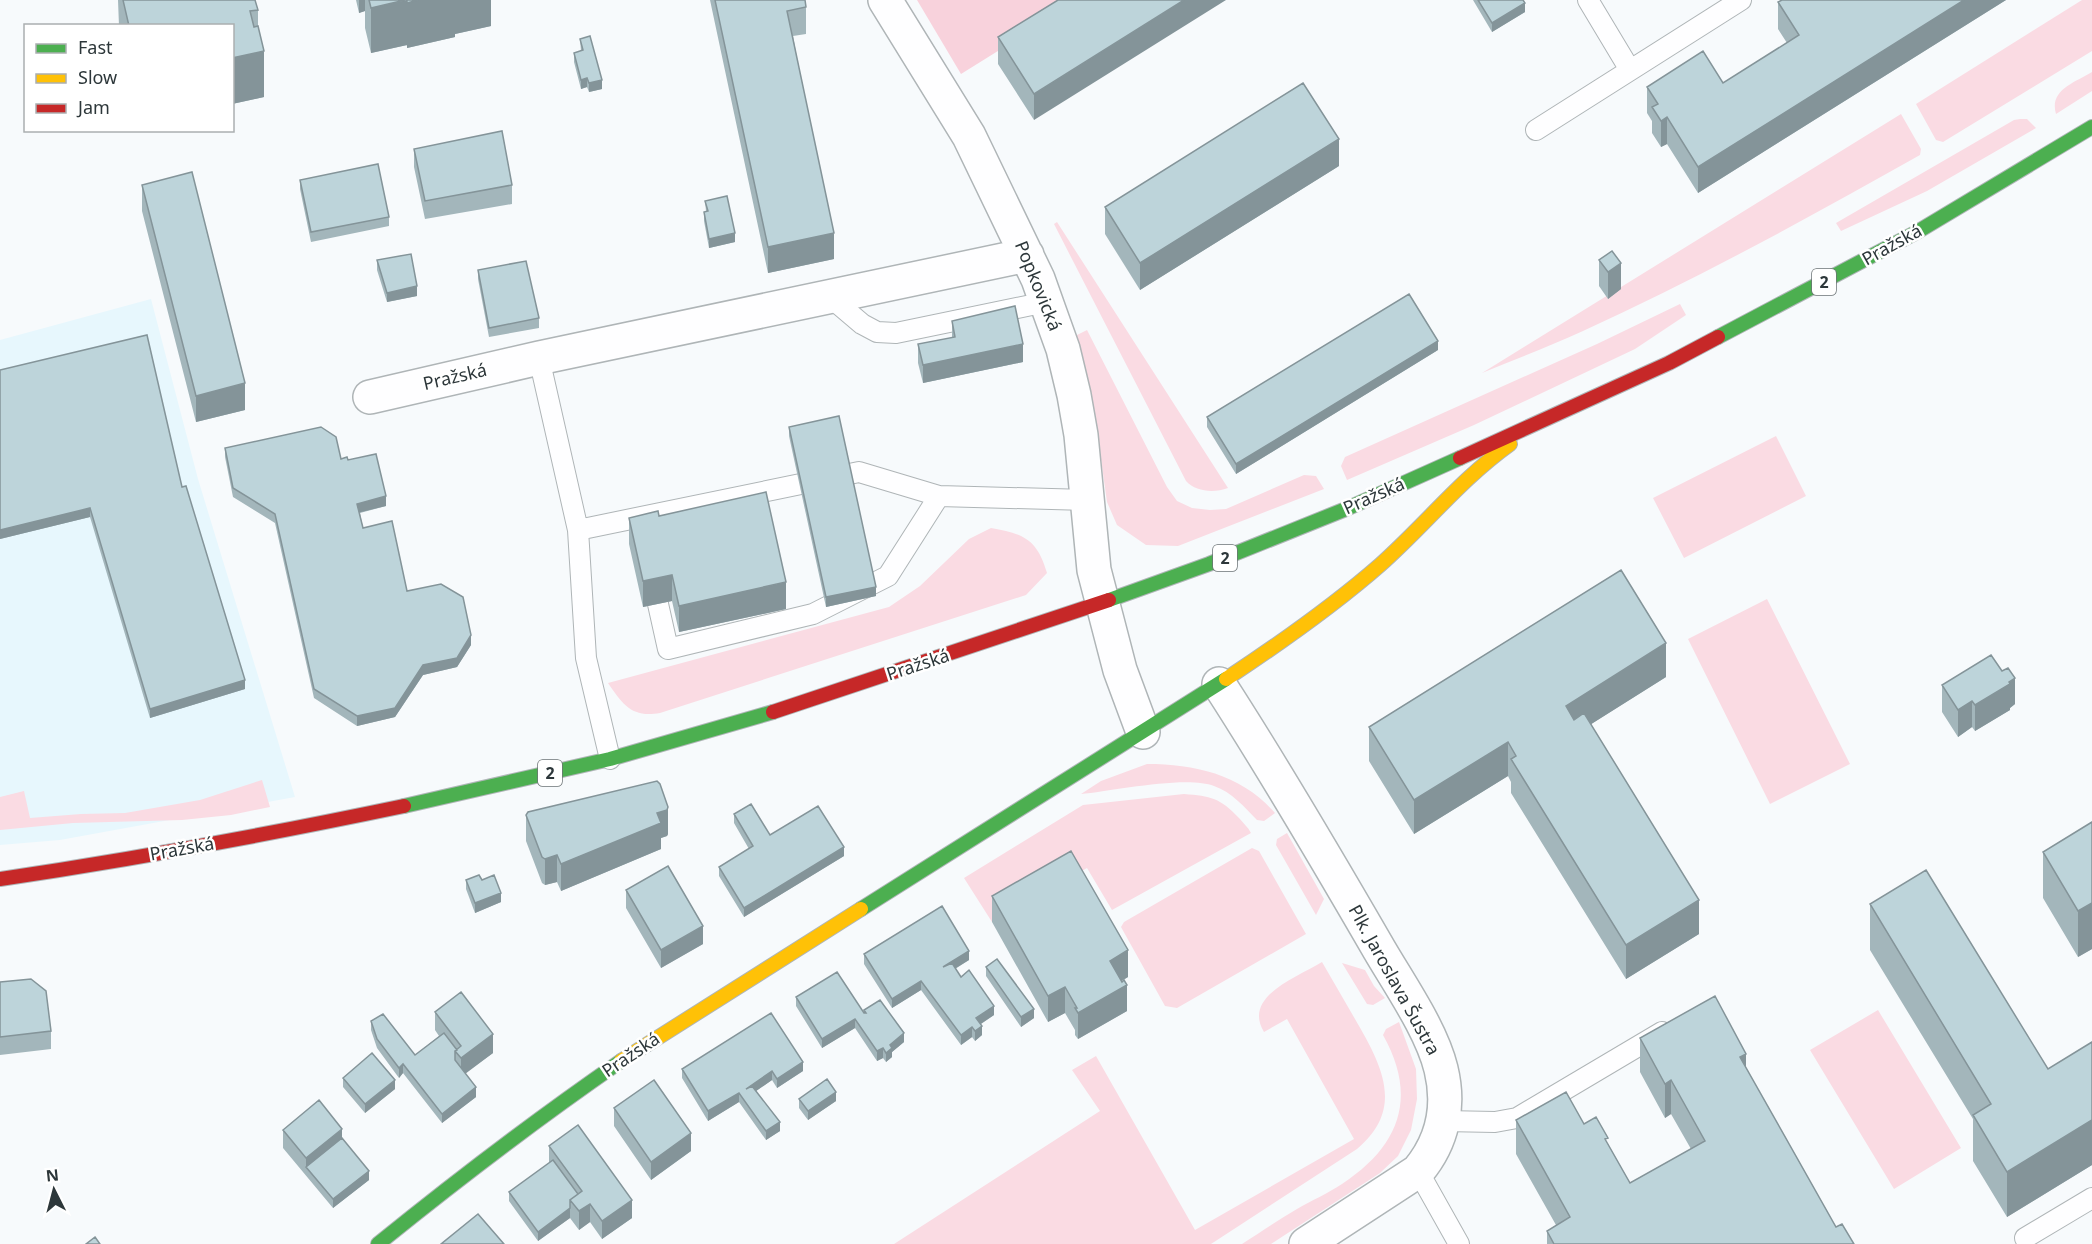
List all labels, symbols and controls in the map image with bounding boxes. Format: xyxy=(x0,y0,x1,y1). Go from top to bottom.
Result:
legend xyxy=(24,24,234,132)
text: Fast xyxy=(78,35,113,59)
text: Slow xyxy=(78,65,117,89)
text: Jam xyxy=(76,95,110,119)
street label: Pražská xyxy=(1857,218,1926,270)
street label: Popkovická xyxy=(1010,237,1068,334)
road number: 2 xyxy=(1812,269,1836,295)
street label: Pražská xyxy=(420,357,489,395)
street label: Pražská xyxy=(1339,471,1408,519)
road number: 2 xyxy=(1213,545,1237,571)
street label: Pražská xyxy=(883,643,952,685)
road number: 2 xyxy=(538,760,562,786)
street label: Pražská xyxy=(148,831,216,865)
street label: Plk. Jaroslava Šustra xyxy=(1344,900,1446,1059)
street label: Pražská xyxy=(597,1026,664,1082)
north arrow xyxy=(24,1160,84,1220)
text: N xyxy=(45,1163,60,1187)

